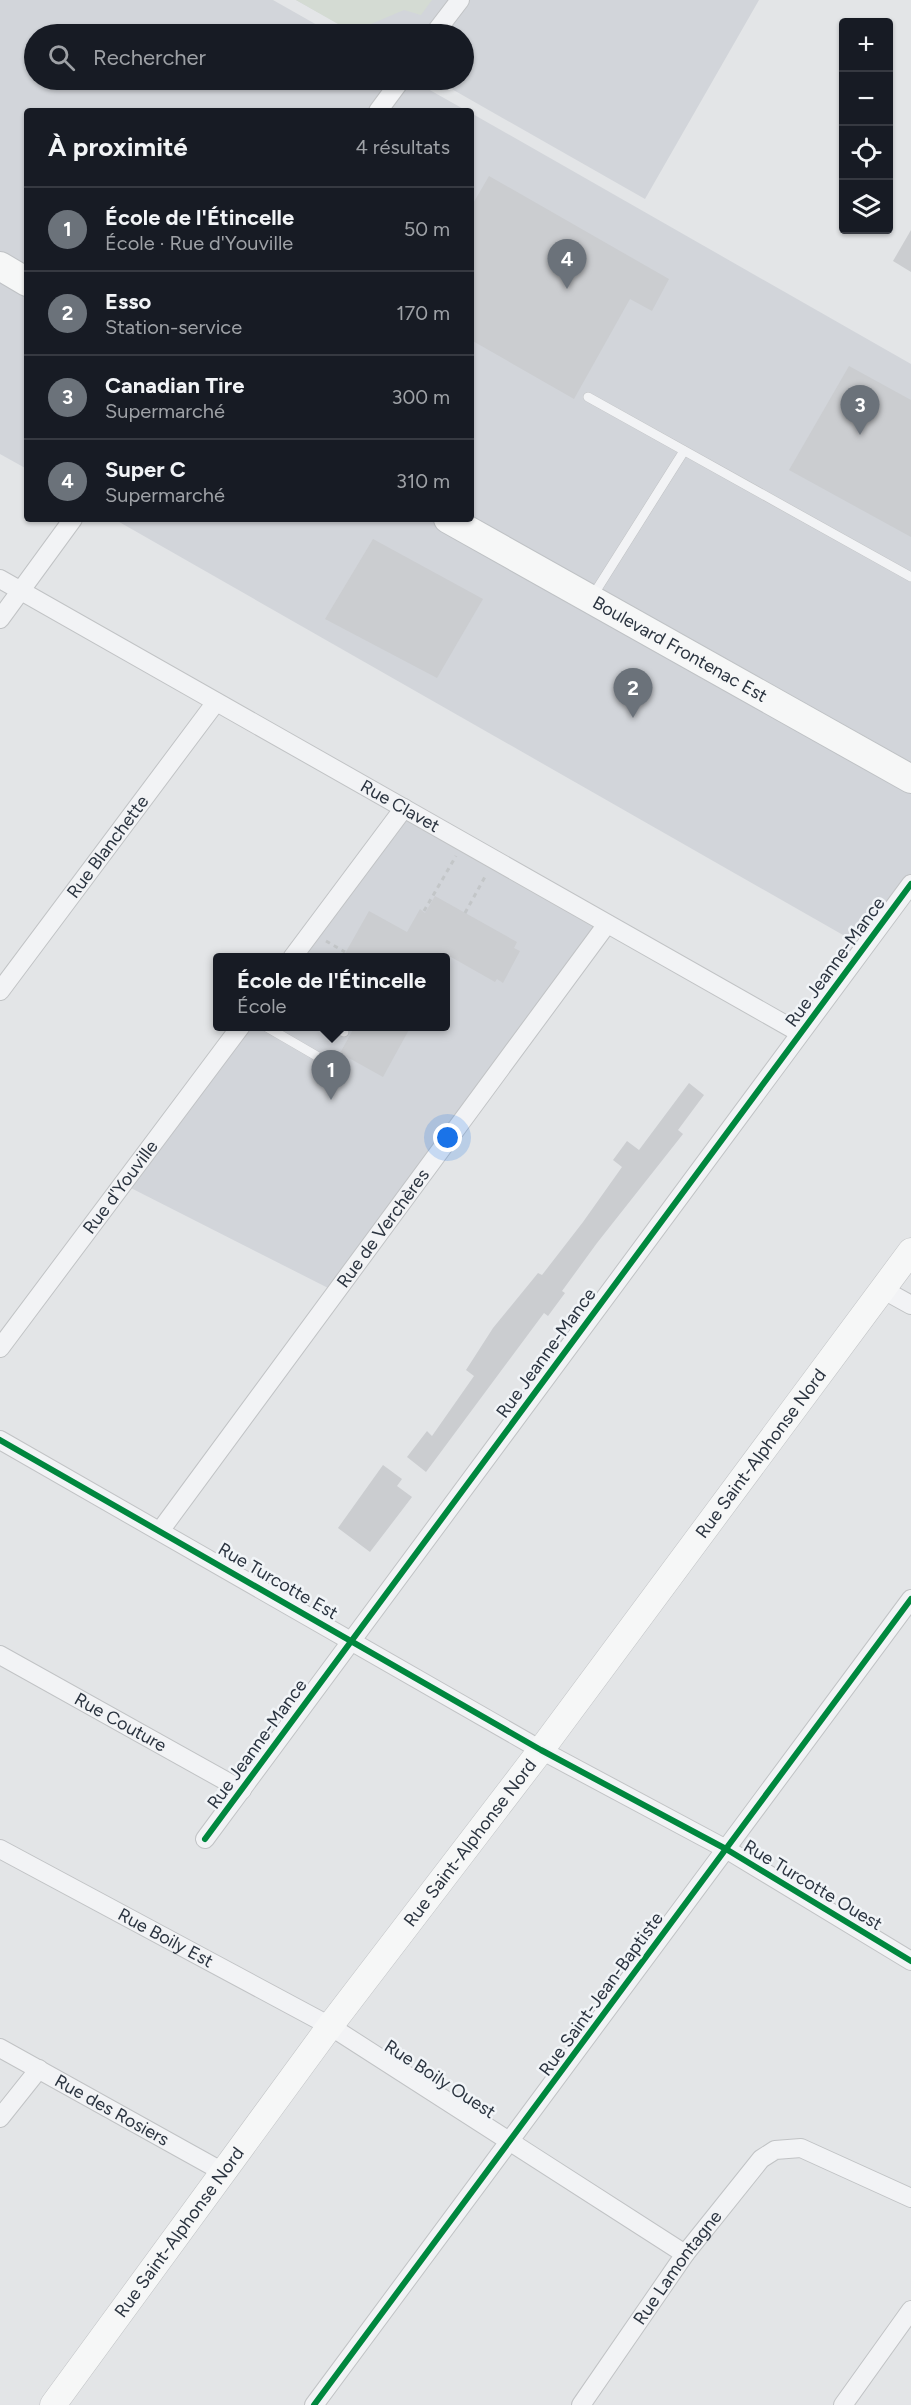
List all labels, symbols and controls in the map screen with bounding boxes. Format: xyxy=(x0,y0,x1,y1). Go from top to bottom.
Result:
map controls xyxy=(839,18,893,234)
button: + xyxy=(839,18,893,72)
search box xyxy=(24,24,474,90)
icon: search xyxy=(45,41,78,74)
text: Rechercher xyxy=(93,44,206,71)
button: − xyxy=(839,72,893,126)
button: locate xyxy=(839,126,893,180)
text: À proximité xyxy=(48,131,188,163)
text: 4 résultats xyxy=(355,135,450,159)
button: layers xyxy=(839,180,893,234)
text: École de l'Étincelle xyxy=(105,204,294,231)
text: 1 xyxy=(63,217,72,241)
text: 50 m xyxy=(404,217,450,241)
text: École · Rue d'Youville xyxy=(105,231,293,255)
pin: 4 xyxy=(548,240,586,289)
text: Esso xyxy=(105,288,151,315)
text: 2 xyxy=(62,301,73,325)
text: 170 m xyxy=(396,301,450,325)
text: Station-service xyxy=(105,315,242,339)
text: Canadian Tire xyxy=(105,372,244,399)
text: 3 xyxy=(62,385,73,409)
text: 300 m xyxy=(392,385,450,409)
pin: 3 xyxy=(840,386,880,435)
text: Supermarché xyxy=(105,399,225,423)
text: Super C xyxy=(105,456,186,483)
text: 4 xyxy=(61,469,74,493)
text: 310 m xyxy=(396,469,450,493)
text: Supermarché xyxy=(105,483,225,507)
street label: Boulevard Frontenac Est xyxy=(589,592,771,707)
pin: 2 xyxy=(614,668,652,718)
street label: Rue Clavet xyxy=(357,775,444,837)
street label: Rue Blanchette xyxy=(62,791,153,903)
street label: Rue Jeanne-Mance xyxy=(780,893,890,1031)
popup xyxy=(213,953,450,1031)
text: École de l'Étincelle xyxy=(237,967,426,994)
text: École xyxy=(237,994,287,1018)
pin: 1 xyxy=(312,1050,350,1100)
your location xyxy=(433,1123,462,1152)
street label: Rue d'Youville xyxy=(78,1136,163,1238)
street label: Rue de Verchères xyxy=(332,1164,434,1292)
street label: Rue Jeanne-Mance xyxy=(491,1284,601,1422)
street label: Rue Saint-Alphonse Nord xyxy=(691,1364,831,1543)
street label: Rue Turcotte Est xyxy=(214,1538,342,1624)
street label: Rue Jeanne-Mance xyxy=(202,1675,312,1813)
street label: Rue Couture xyxy=(71,1688,171,1757)
street label: Rue Saint-Alphonse Nord xyxy=(399,1755,541,1931)
street label: Rue Turcotte Ouest xyxy=(740,1835,886,1935)
street label: Rue Boily Est xyxy=(114,1903,217,1972)
street label: Rue Saint-Jean-Baptiste xyxy=(534,1908,668,2080)
street label: Rue Boily Ouest xyxy=(380,2035,500,2123)
street label: Rue des Rosiers xyxy=(51,2070,173,2151)
street label: Rue Saint-Alphonse Nord xyxy=(110,2143,249,2322)
street label: Rue Lamontagne xyxy=(629,2206,727,2329)

